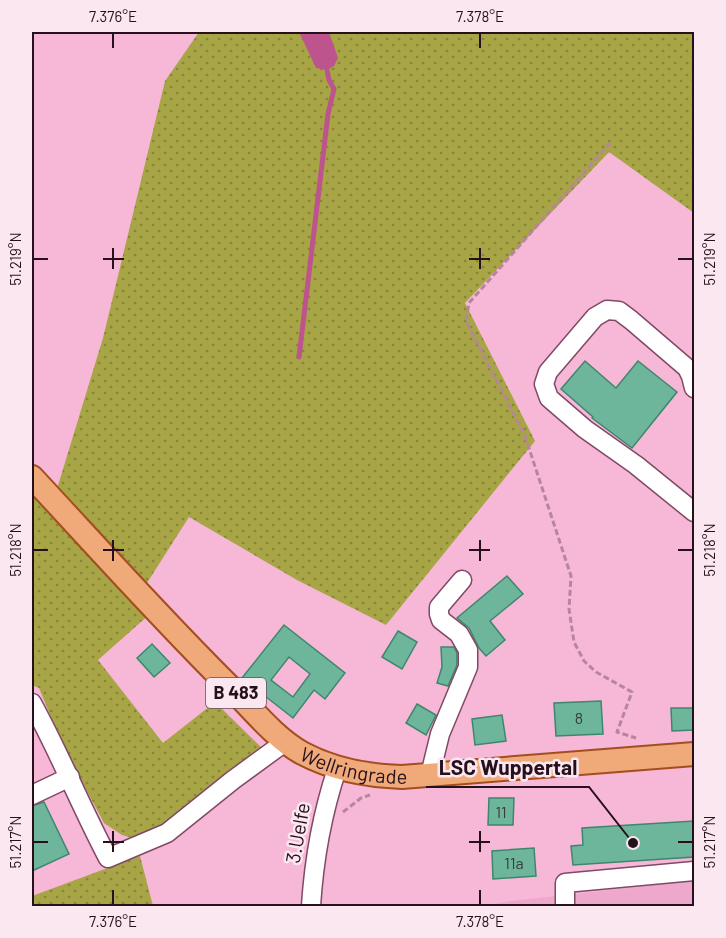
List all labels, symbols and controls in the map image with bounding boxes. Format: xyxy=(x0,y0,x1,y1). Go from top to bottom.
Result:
text: 7.376°E xyxy=(89,7,137,25)
text: 7.378°E xyxy=(456,7,504,25)
text: 51.219°N xyxy=(6,232,24,286)
text: 51.219°N xyxy=(700,232,718,286)
text: 51.218°N xyxy=(6,523,24,577)
text: 51.218°N xyxy=(700,523,718,577)
road number: B 483 xyxy=(206,678,266,708)
house number: 8 xyxy=(575,708,583,727)
street label: Wellringrade xyxy=(297,741,408,788)
callout: LSC Wuppertal xyxy=(426,748,589,787)
text: LSC Wuppertal xyxy=(439,754,577,779)
street label: 3.Uelfe xyxy=(280,801,314,865)
house number: 11 xyxy=(495,802,507,821)
text: 51.217°N xyxy=(6,816,24,868)
text: 51.217°N xyxy=(700,816,718,868)
house number: 11a xyxy=(504,853,524,872)
text: 7.376°E xyxy=(89,912,137,930)
text: 7.378°E xyxy=(456,912,504,930)

